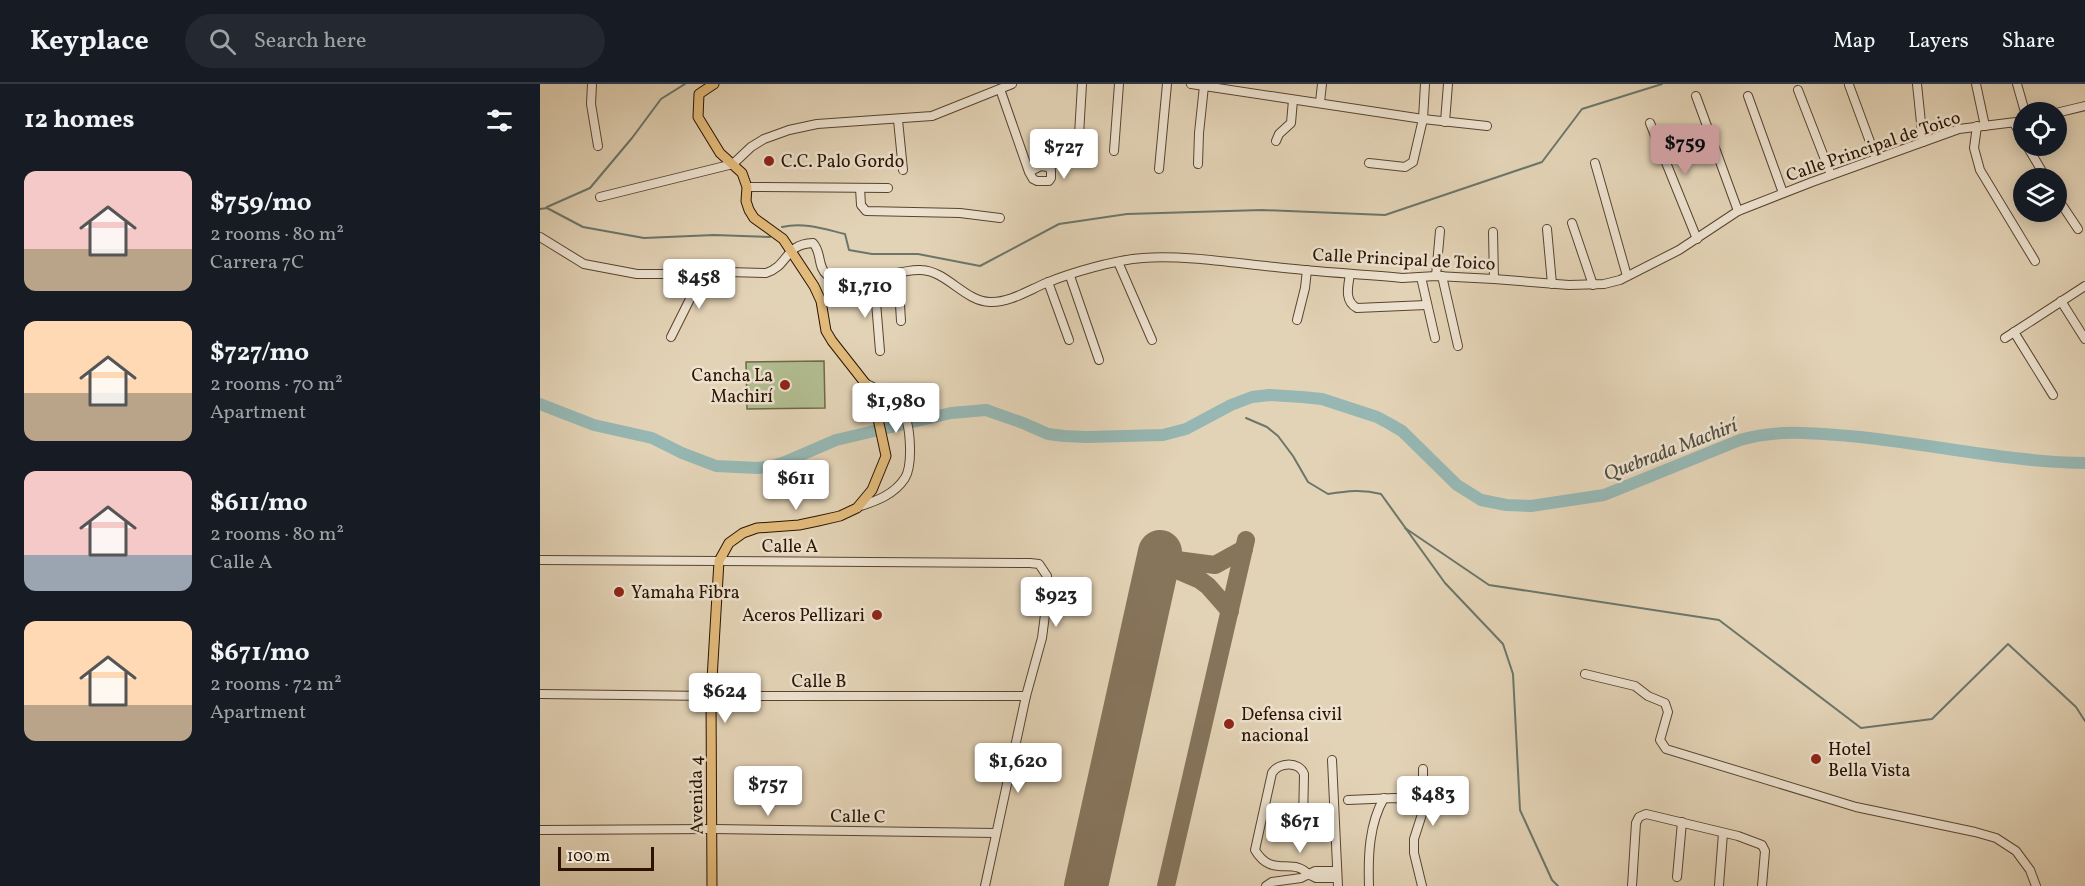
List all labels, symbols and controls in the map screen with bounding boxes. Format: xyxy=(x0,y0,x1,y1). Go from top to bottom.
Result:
search box xyxy=(185,14,605,68)
text: Keyplace xyxy=(30,22,149,61)
icon: search xyxy=(206,25,239,58)
text: Search here xyxy=(254,26,366,57)
text: Map xyxy=(1833,27,1875,56)
text: Layers xyxy=(1908,27,1969,56)
text: Share xyxy=(2002,27,2055,56)
text: 12 homes xyxy=(24,102,135,138)
map controls xyxy=(2013,102,2067,222)
button: locate xyxy=(2013,102,2067,156)
icon: filters xyxy=(483,104,516,137)
street label: Calle Principal de Toico xyxy=(1783,106,1964,189)
pin: $759 xyxy=(1649,125,1721,176)
pin: $727 xyxy=(1028,129,1100,180)
text: $759 xyxy=(1664,130,1706,158)
text: $727 xyxy=(1044,134,1084,162)
place label: C.C. Palo Gordo xyxy=(781,150,904,175)
marker: C.C. Palo Gordo xyxy=(762,154,776,168)
button: layers xyxy=(2013,168,2067,222)
text: $759/mo xyxy=(210,185,312,221)
icon: home xyxy=(72,195,144,267)
text: 2 rooms · 80 m² xyxy=(210,221,344,249)
street label: Calle Principal de Toico xyxy=(1312,243,1496,278)
text: Carrera 7C xyxy=(210,249,304,277)
pin: $458 xyxy=(663,259,735,310)
text: $458 xyxy=(677,264,721,292)
pin: $1,710 xyxy=(816,268,914,319)
text: $1,710 xyxy=(838,273,892,301)
text: $727/mo xyxy=(210,335,309,371)
icon: home xyxy=(72,345,144,417)
place label: Cancha La Machirí xyxy=(692,364,774,410)
text: 2 rooms · 70 m² xyxy=(210,371,343,399)
marker: Cancha La Machirí xyxy=(778,378,792,392)
pin: $1,980 xyxy=(847,383,945,434)
text: $1,980 xyxy=(866,388,926,416)
text: Apartment xyxy=(210,399,306,427)
water label: Quebrada Machirí xyxy=(1600,412,1744,489)
pin: $611 xyxy=(760,460,832,511)
text: $611 xyxy=(777,465,815,493)
text: $611/mo xyxy=(210,485,308,521)
icon: home xyxy=(72,495,144,567)
text: 2 rooms · 80 m² xyxy=(210,521,344,549)
street label: Calle A xyxy=(762,535,818,560)
text: Calle A xyxy=(210,549,273,577)
pin: $923 xyxy=(1020,577,1092,628)
place label: Yamaha Fibra xyxy=(631,581,740,606)
text: $923 xyxy=(1035,582,1077,610)
marker: Yamaha Fibra xyxy=(612,585,626,599)
place label: Aceros Pellizari xyxy=(742,604,865,629)
marker: Aceros Pellizari xyxy=(870,608,884,622)
text: $671/mo xyxy=(210,635,310,671)
icon: home xyxy=(72,645,144,717)
street label: Calle B xyxy=(792,670,846,695)
text: 2 rooms · 72 m² xyxy=(210,671,342,699)
pin: $624 xyxy=(689,673,761,724)
text: $624 xyxy=(703,678,747,706)
text: Apartment xyxy=(210,699,306,727)
place label: Defensa civil nacional xyxy=(1241,703,1342,749)
marker: Defensa civil nacional xyxy=(1222,717,1236,731)
place label: Hotel Bella Vista xyxy=(1828,738,1910,784)
pin: $1,620 xyxy=(969,743,1067,794)
text: $1,620 xyxy=(989,748,1047,776)
marker: Hotel Bella Vista xyxy=(1809,752,1823,766)
street label: Avenida 4 xyxy=(684,755,711,835)
pin: $757 xyxy=(732,766,804,817)
text: $757 xyxy=(748,771,788,799)
pin: $483 xyxy=(1397,776,1469,827)
text: $483 xyxy=(1411,781,1455,809)
pin: $671 xyxy=(1264,803,1336,854)
street label: Calle C xyxy=(830,805,886,830)
text: $671 xyxy=(1280,808,1320,836)
scale bar xyxy=(558,844,654,872)
text: 100 m xyxy=(567,846,610,868)

